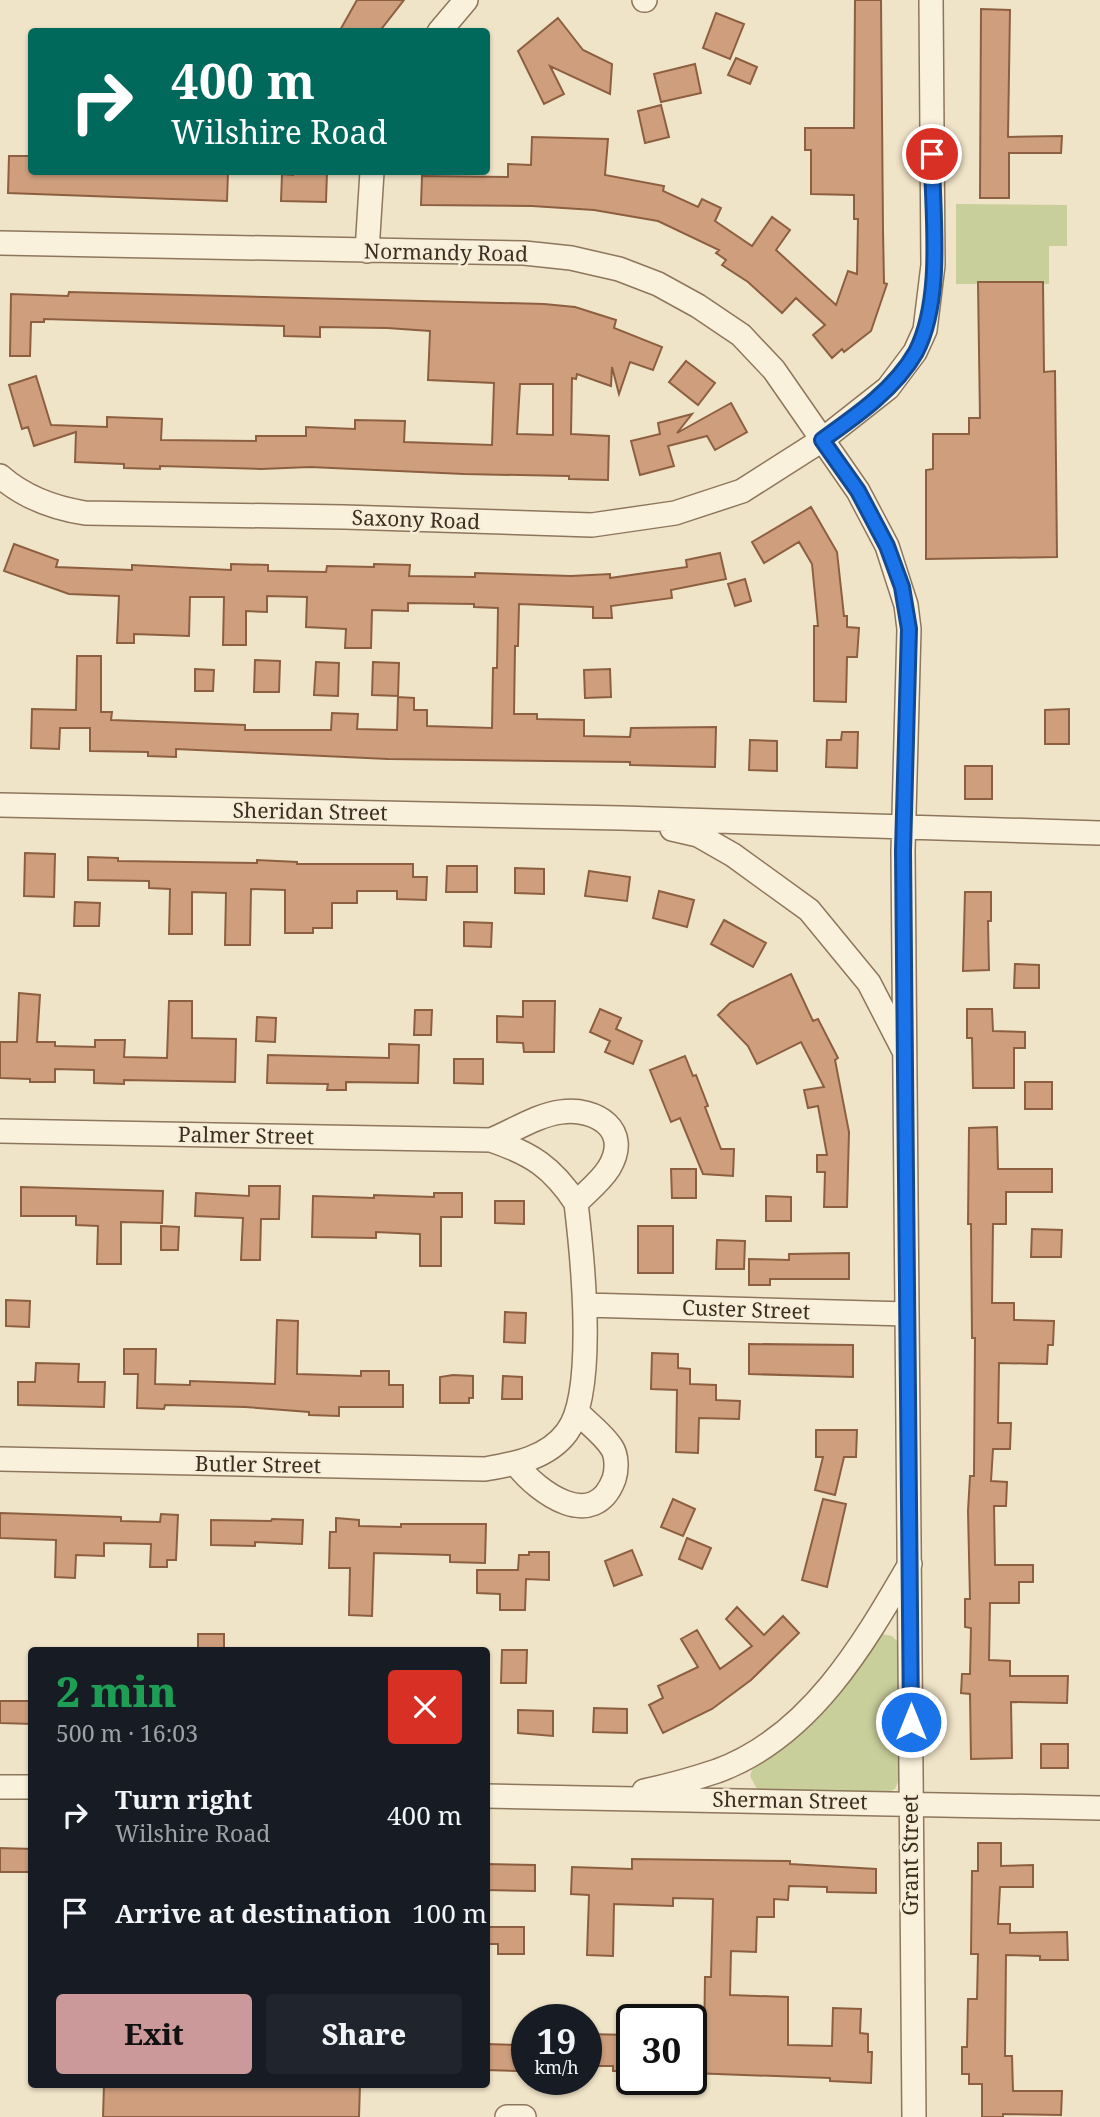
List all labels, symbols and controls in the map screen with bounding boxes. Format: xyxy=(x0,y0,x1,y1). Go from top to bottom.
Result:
text: 400 m xyxy=(171,47,315,113)
icon: right xyxy=(56,56,147,147)
text: Wilshire Road xyxy=(171,110,387,153)
pin xyxy=(902,124,962,184)
icon: arrive xyxy=(913,135,951,173)
street label: Normandy Road xyxy=(364,237,528,267)
street label: Saxony Road xyxy=(351,503,481,535)
street label: Sheridan Street xyxy=(232,796,388,826)
street label: Palmer Street xyxy=(178,1120,314,1150)
street label: Custer Street xyxy=(681,1293,811,1325)
street label: Butler Street xyxy=(195,1449,321,1479)
text: 2 min xyxy=(56,1662,177,1719)
button: close xyxy=(388,1670,462,1744)
position arrow xyxy=(874,1685,948,1759)
text: 500 m · 16:03 xyxy=(56,1717,198,1749)
text: Turn right xyxy=(115,1781,252,1817)
street label: Sherman Street xyxy=(712,1785,868,1815)
street label: Grant Street xyxy=(896,1794,924,1916)
icon: right xyxy=(56,1796,94,1834)
text: 400 m xyxy=(387,1797,462,1833)
text: Wilshire Road xyxy=(115,1817,270,1849)
icon: arrive xyxy=(56,1894,94,1932)
text: Arrive at destination xyxy=(115,1895,391,1931)
text: 100 m xyxy=(412,1895,487,1931)
button: Exit xyxy=(56,1994,252,2074)
button: Share xyxy=(266,1994,462,2074)
speed limit sign: 30 xyxy=(616,2004,707,2095)
text: 19 xyxy=(537,2017,576,2064)
text: km/h xyxy=(534,2055,579,2079)

